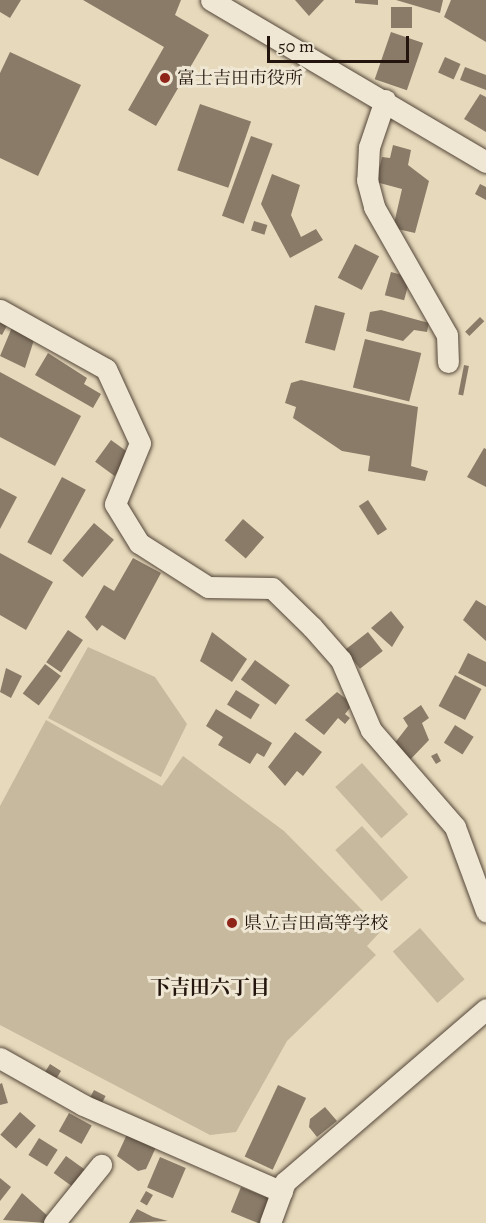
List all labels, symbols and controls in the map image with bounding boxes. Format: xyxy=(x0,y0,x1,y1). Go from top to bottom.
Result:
scale bar xyxy=(270,24,412,62)
text: 50 m xyxy=(278,34,314,58)
place label: 富士吉田市役所 xyxy=(177,67,303,89)
marker: 富士吉田市役所 xyxy=(158,71,172,85)
place label: 県立吉田高等学校 xyxy=(244,912,388,934)
marker: 県立吉田高等学校 xyxy=(225,916,239,930)
district label: 下吉田六丁目 xyxy=(150,975,270,999)

